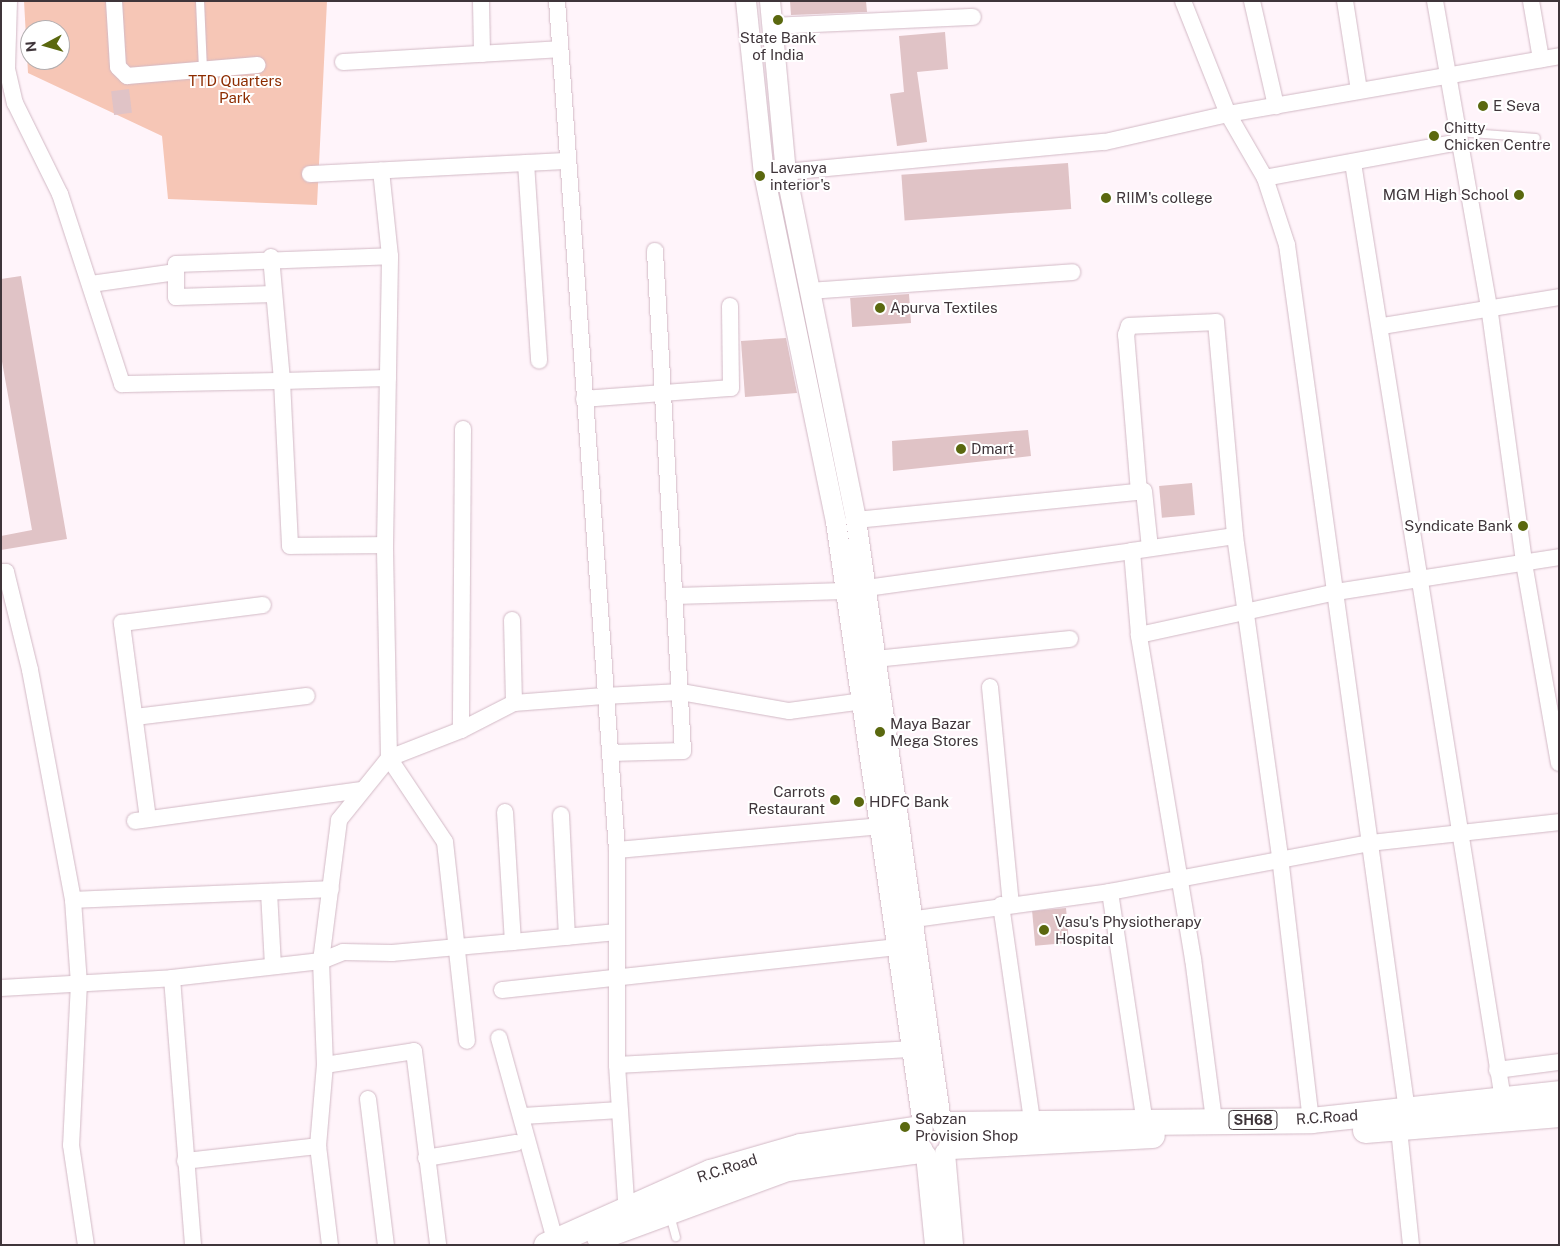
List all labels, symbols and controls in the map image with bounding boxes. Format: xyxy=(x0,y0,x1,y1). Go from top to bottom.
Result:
marker: State Bank of India xyxy=(772,14,784,26)
north arrow xyxy=(20,20,70,70)
place label: State Bank of India xyxy=(740,28,816,63)
text: N xyxy=(23,40,40,53)
park label: TTD Quarters Park xyxy=(188,71,282,106)
place label: E Seva xyxy=(1493,97,1540,115)
marker: E Seva xyxy=(1477,100,1489,112)
place label: Chitty Chicken Centre xyxy=(1444,118,1551,153)
marker: Chitty Chicken Centre xyxy=(1428,130,1440,142)
place label: Lavanya interior's xyxy=(770,158,830,193)
marker: Lavanya interior's xyxy=(754,170,766,182)
place label: MGM High School xyxy=(1383,186,1509,204)
place label: RIIM's college xyxy=(1116,189,1213,207)
marker: MGM High School xyxy=(1513,189,1525,201)
marker: RIIM's college xyxy=(1100,192,1112,204)
place label: Apurva Textiles xyxy=(890,299,998,317)
marker: Apurva Textiles xyxy=(874,302,886,314)
place label: Dmart xyxy=(971,440,1014,458)
marker: Dmart xyxy=(955,443,967,455)
place label: Syndicate Bank xyxy=(1404,517,1513,535)
marker: Syndicate Bank xyxy=(1517,520,1529,532)
place label: Maya Bazar Mega Stores xyxy=(890,714,978,749)
marker: Maya Bazar Mega Stores xyxy=(874,726,886,738)
place label: Carrots Restaurant xyxy=(748,782,825,817)
place label: HDFC Bank xyxy=(869,793,949,811)
marker: Carrots Restaurant xyxy=(829,794,841,806)
marker: HDFC Bank xyxy=(853,796,865,808)
place label: Vasu's Physiotherapy Hospital xyxy=(1055,912,1202,947)
marker: Vasu's Physiotherapy Hospital xyxy=(1037,923,1051,937)
street label: R.C.Road xyxy=(1295,1106,1359,1128)
road number: SH68 xyxy=(1228,1108,1278,1132)
place label: Sabzan Provision Shop xyxy=(915,1109,1018,1144)
marker: Sabzan Provision Shop xyxy=(899,1121,911,1133)
street label: R.C.Road xyxy=(695,1150,759,1186)

